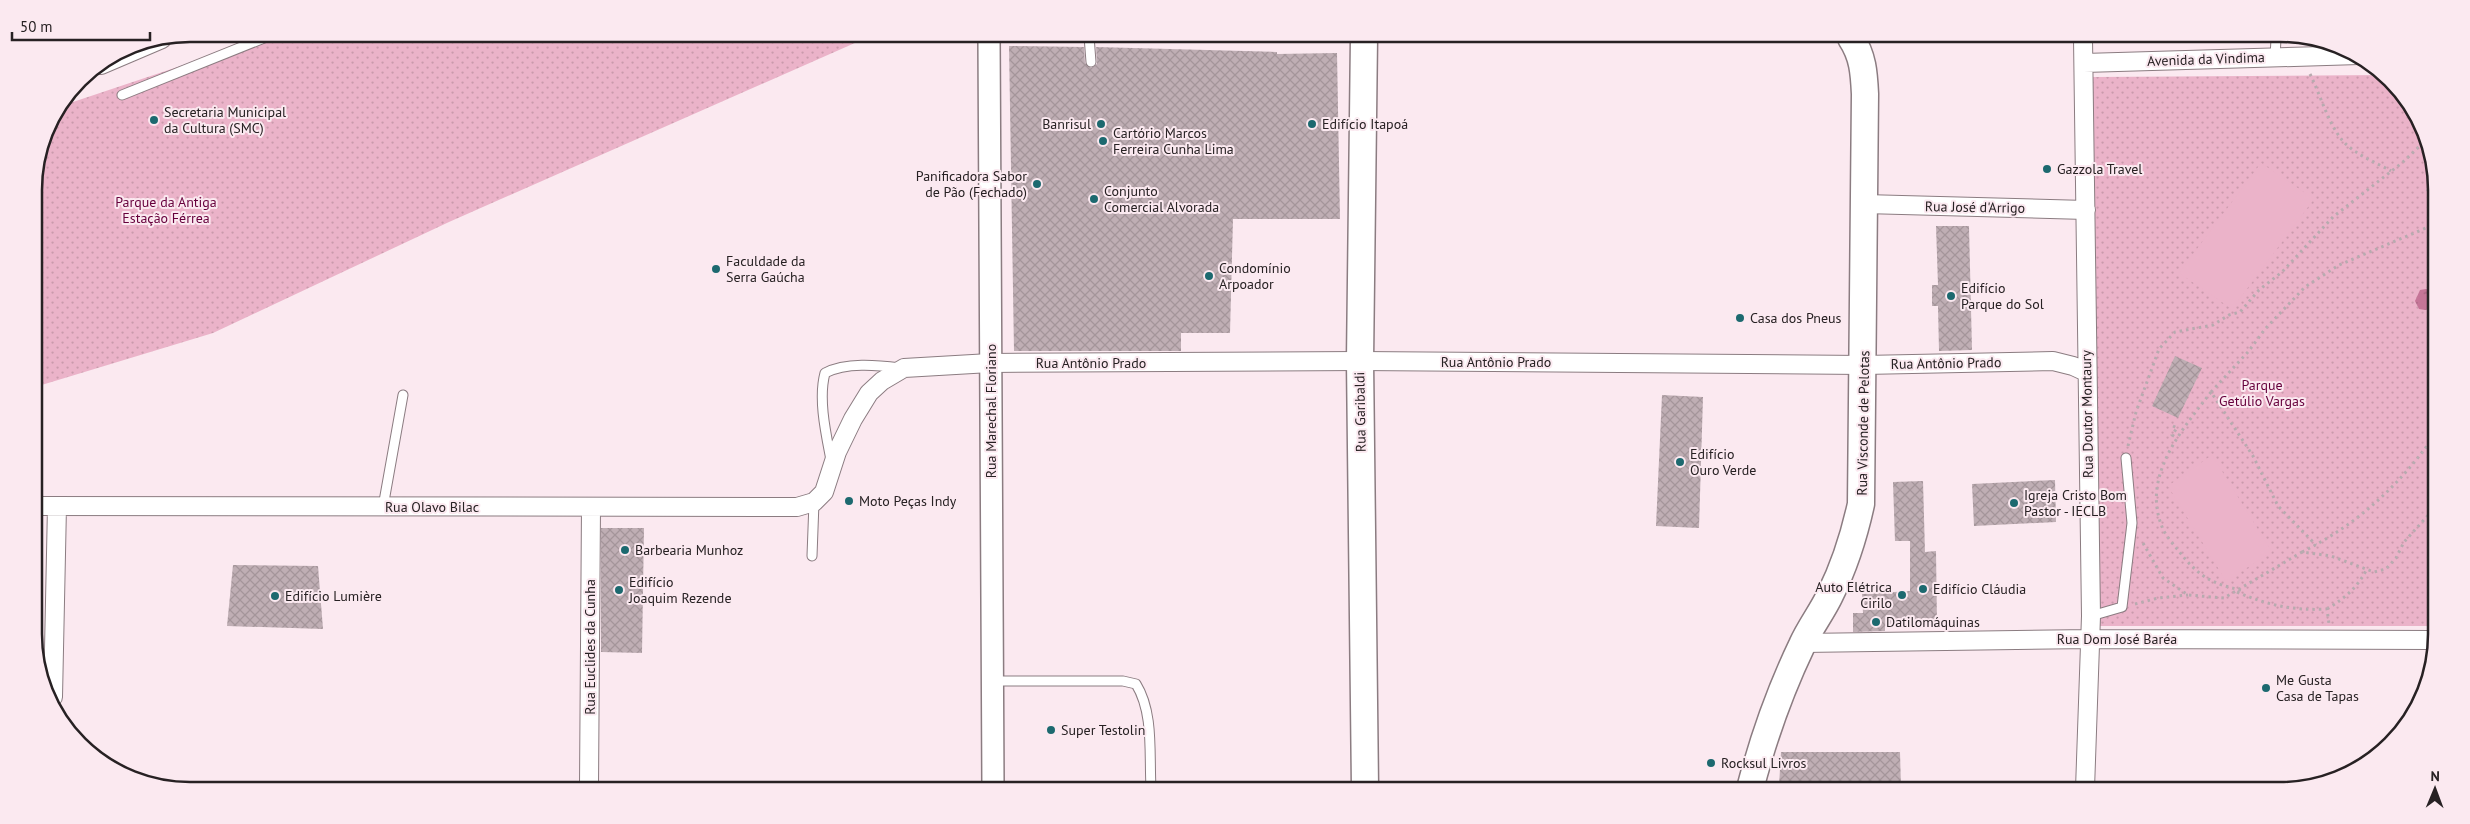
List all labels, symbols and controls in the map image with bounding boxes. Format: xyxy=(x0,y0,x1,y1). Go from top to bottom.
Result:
scale bar xyxy=(12,10,150,42)
text: 50 m xyxy=(20,17,53,36)
street label: Avenida da Vindima xyxy=(2147,48,2265,70)
place label: Secretaria Municipal da Cultura (SMC) xyxy=(164,103,286,137)
marker: Secretaria Municipal da Cultura (SMC) xyxy=(148,114,160,126)
place label: Banrisul xyxy=(1042,115,1091,133)
place label: Edifício Itapoá xyxy=(1322,115,1408,133)
marker: Banrisul xyxy=(1095,118,1107,130)
marker: Edifício Itapoá xyxy=(1306,118,1318,130)
place label: Cartório Marcos Ferreira Cunha Lima xyxy=(1113,124,1234,158)
marker: Cartório Marcos Ferreira Cunha Lima xyxy=(1097,135,1109,147)
place label: Gazzola Travel xyxy=(2057,160,2142,178)
marker: Gazzola Travel xyxy=(2041,163,2053,175)
place label: Panificadora Sabor de Pão (Fechado) xyxy=(916,167,1027,201)
marker: Panificadora Sabor de Pão (Fechado) xyxy=(1031,178,1043,190)
place label: Conjunto Comercial Alvorada xyxy=(1104,182,1219,216)
park label: Parque da Antiga Estação Férrea xyxy=(115,193,217,227)
marker: Conjunto Comercial Alvorada xyxy=(1088,193,1100,205)
street label: Rua José d'Arrigo xyxy=(1925,197,2025,217)
place label: Faculdade da Serra Gaúcha xyxy=(726,252,806,286)
place label: Condomínio Arpoador xyxy=(1219,259,1291,293)
marker: Faculdade da Serra Gaúcha xyxy=(710,263,722,275)
marker: Condomínio Arpoador xyxy=(1203,270,1215,282)
place label: Edifício Parque do Sol xyxy=(1961,279,2044,313)
marker: Edifício Parque do Sol xyxy=(1945,290,1957,302)
place label: Casa dos Pneus xyxy=(1750,309,1842,327)
marker: Casa dos Pneus xyxy=(1734,312,1746,324)
street label: Rua Marechal Floriano xyxy=(982,344,1000,478)
street label: Rua Doutor Montaury xyxy=(2077,349,2097,478)
street label: Rua Visconde de Pelotas xyxy=(1853,350,1873,496)
street label: Rua Antônio Prado xyxy=(1441,353,1551,371)
street label: Rua Antônio Prado xyxy=(1891,353,2001,373)
street label: Rua Antônio Prado xyxy=(1036,354,1146,372)
street label: Rua Garibaldi xyxy=(1350,372,1370,452)
park label: Parque Getúlio Vargas xyxy=(2219,376,2305,410)
place label: Edifício Ouro Verde xyxy=(1690,445,1756,479)
marker: Edifício Ouro Verde xyxy=(1674,456,1686,468)
place label: Igreja Cristo Bom Pastor - IECLB xyxy=(2024,486,2127,520)
place label: Moto Peças Indy xyxy=(859,492,957,510)
marker: Moto Peças Indy xyxy=(843,495,855,507)
marker: Igreja Cristo Bom Pastor - IECLB xyxy=(2008,497,2020,509)
street label: Rua Olavo Bilac xyxy=(385,498,479,516)
place label: Barbearia Munhoz xyxy=(635,541,743,559)
marker: Barbearia Munhoz xyxy=(619,544,631,556)
place label: Edifício Joaquim Rezende xyxy=(628,573,732,607)
place label: Auto Elétrica Cirilo xyxy=(1815,578,1892,612)
street label: Rua Euclides da Cunha xyxy=(581,579,599,715)
place label: Edifício Cláudia xyxy=(1933,580,2026,598)
marker: Edifício Cláudia xyxy=(1917,583,1929,595)
marker: Edifício Joaquim Rezende xyxy=(613,584,625,596)
place label: Edifício Lumière xyxy=(285,587,382,605)
marker: Auto Elétrica Cirilo xyxy=(1896,589,1908,601)
marker: Edifício Lumière xyxy=(269,590,281,602)
place label: Datilomáquinas xyxy=(1886,613,1980,631)
marker: Datilomáquinas xyxy=(1870,616,1882,628)
street label: Rua Dom José Baréa xyxy=(2057,630,2177,648)
place label: Me Gusta Casa de Tapas xyxy=(2276,671,2359,705)
marker: Me Gusta Casa de Tapas xyxy=(2260,682,2272,694)
place label: Super Testolin xyxy=(1061,721,1145,739)
marker: Super Testolin xyxy=(1045,724,1057,736)
place label: Rocksul Livros xyxy=(1721,754,1806,772)
marker: Rocksul Livros xyxy=(1705,757,1717,769)
north arrow xyxy=(2410,764,2460,814)
text: N xyxy=(2430,767,2440,785)

